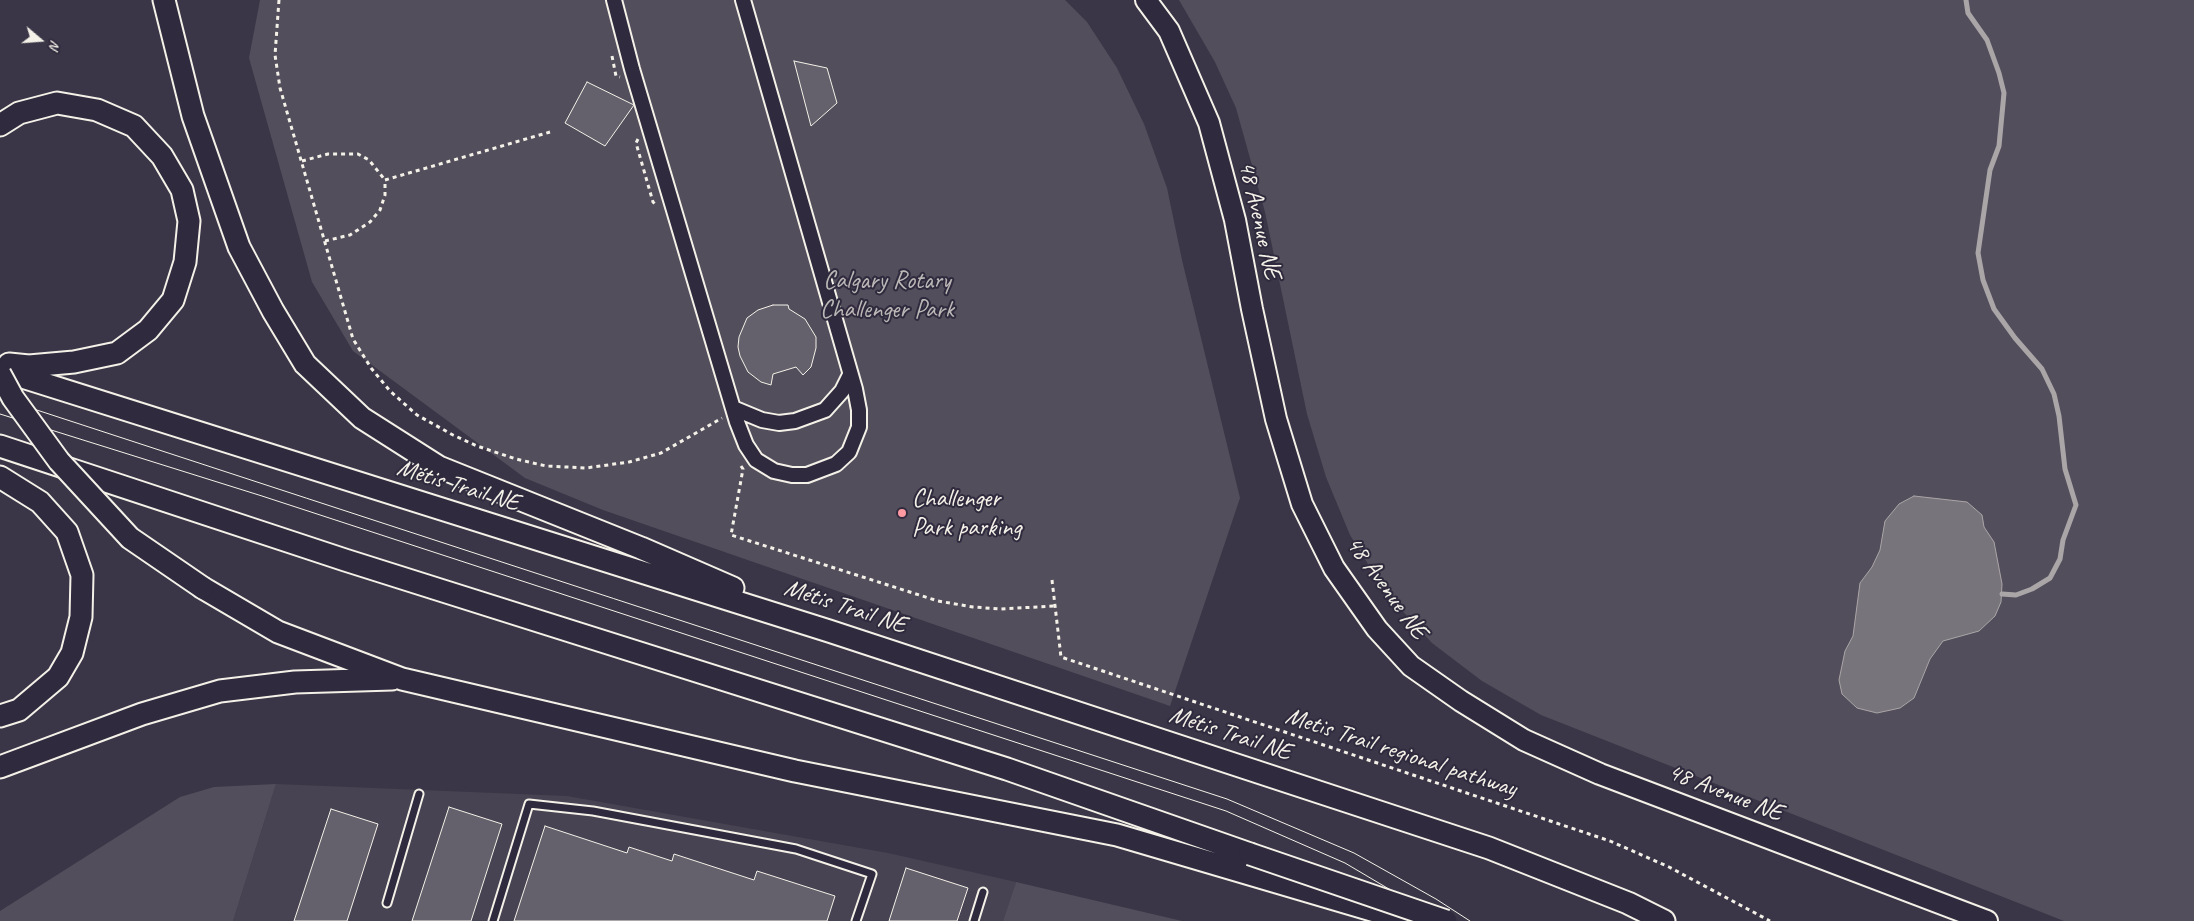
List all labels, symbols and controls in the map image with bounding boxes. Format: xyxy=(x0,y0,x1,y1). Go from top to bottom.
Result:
north arrow xyxy=(15,15,65,65)
text: N xyxy=(45,38,64,52)
street label: 48 Avenue NE xyxy=(1231,158,1287,282)
park label: Calgary Rotary Challenger Park xyxy=(820,266,954,325)
street label: Métis Trail NE xyxy=(393,453,523,519)
place label: Challenger Park parking xyxy=(912,484,1021,543)
marker: Challenger Park parking xyxy=(896,507,908,519)
street label: 48 Avenue NE xyxy=(1339,531,1433,645)
street label: Métis Trail NE xyxy=(780,573,910,641)
street label: Métis Trail NE xyxy=(1165,700,1295,768)
street label: Metis Trail regional pathway xyxy=(1282,701,1520,805)
street label: 48 Avenue NE xyxy=(1663,757,1787,829)

